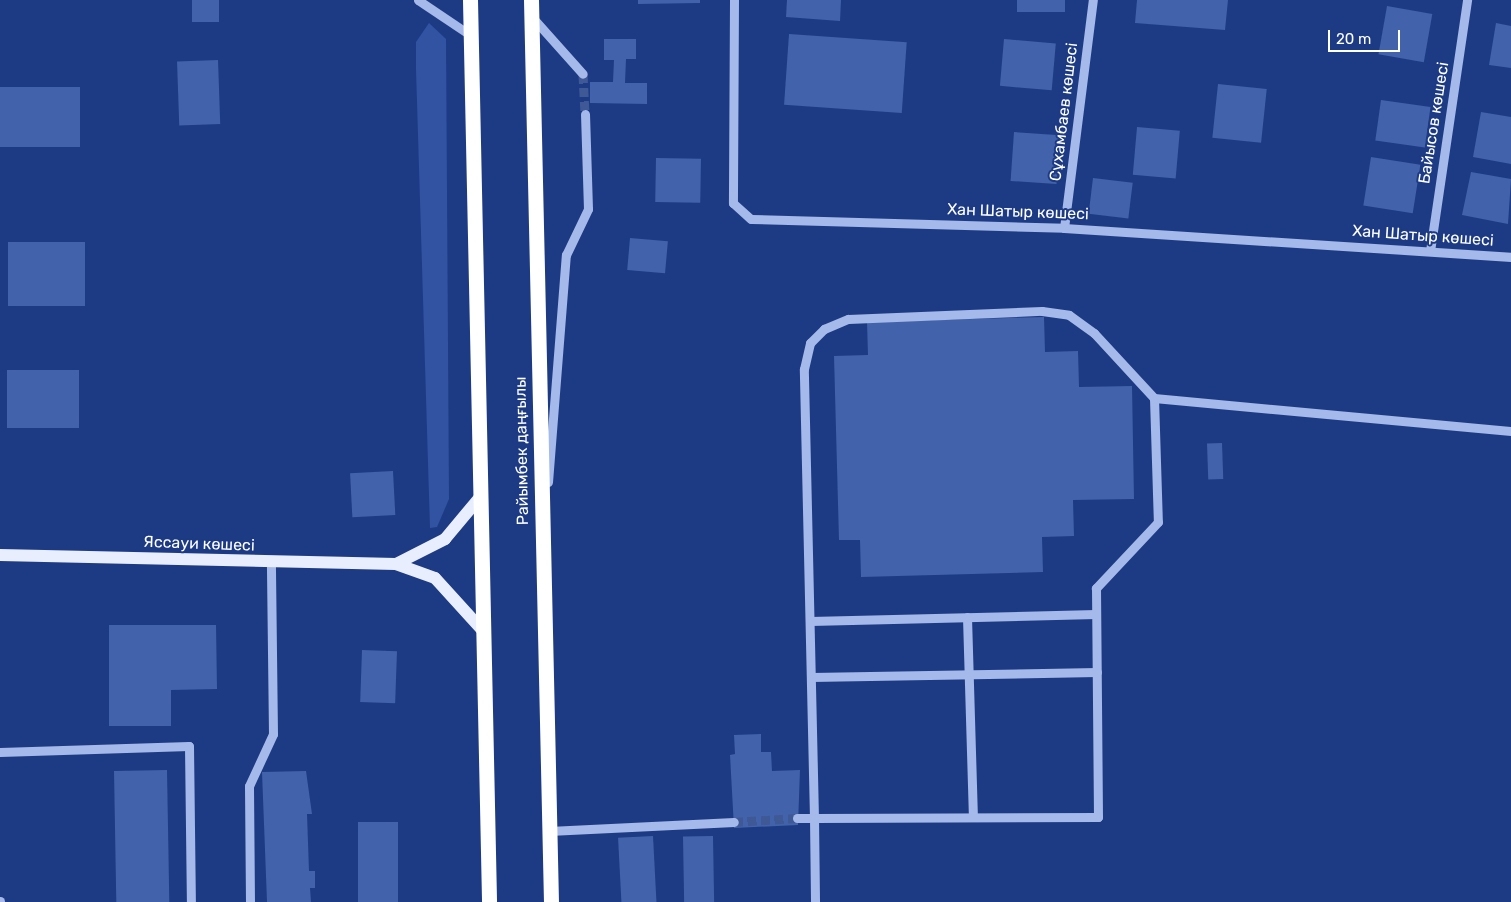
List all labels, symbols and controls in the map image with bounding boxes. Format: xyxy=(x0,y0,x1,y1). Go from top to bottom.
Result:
scale bar xyxy=(1331,20,1404,52)
text: 20 m xyxy=(1336,30,1371,48)
street label: Сұхамбаев көшесі xyxy=(1046,42,1082,182)
street label: Байысов көшесі xyxy=(1415,61,1453,185)
street label: Хан Шатыр көшесі xyxy=(947,200,1089,224)
street label: Хан Шатыр көшесі xyxy=(1352,221,1494,251)
street label: Райымбек даңғылы xyxy=(511,376,533,526)
street label: Яссауи көшесі xyxy=(143,532,255,556)

